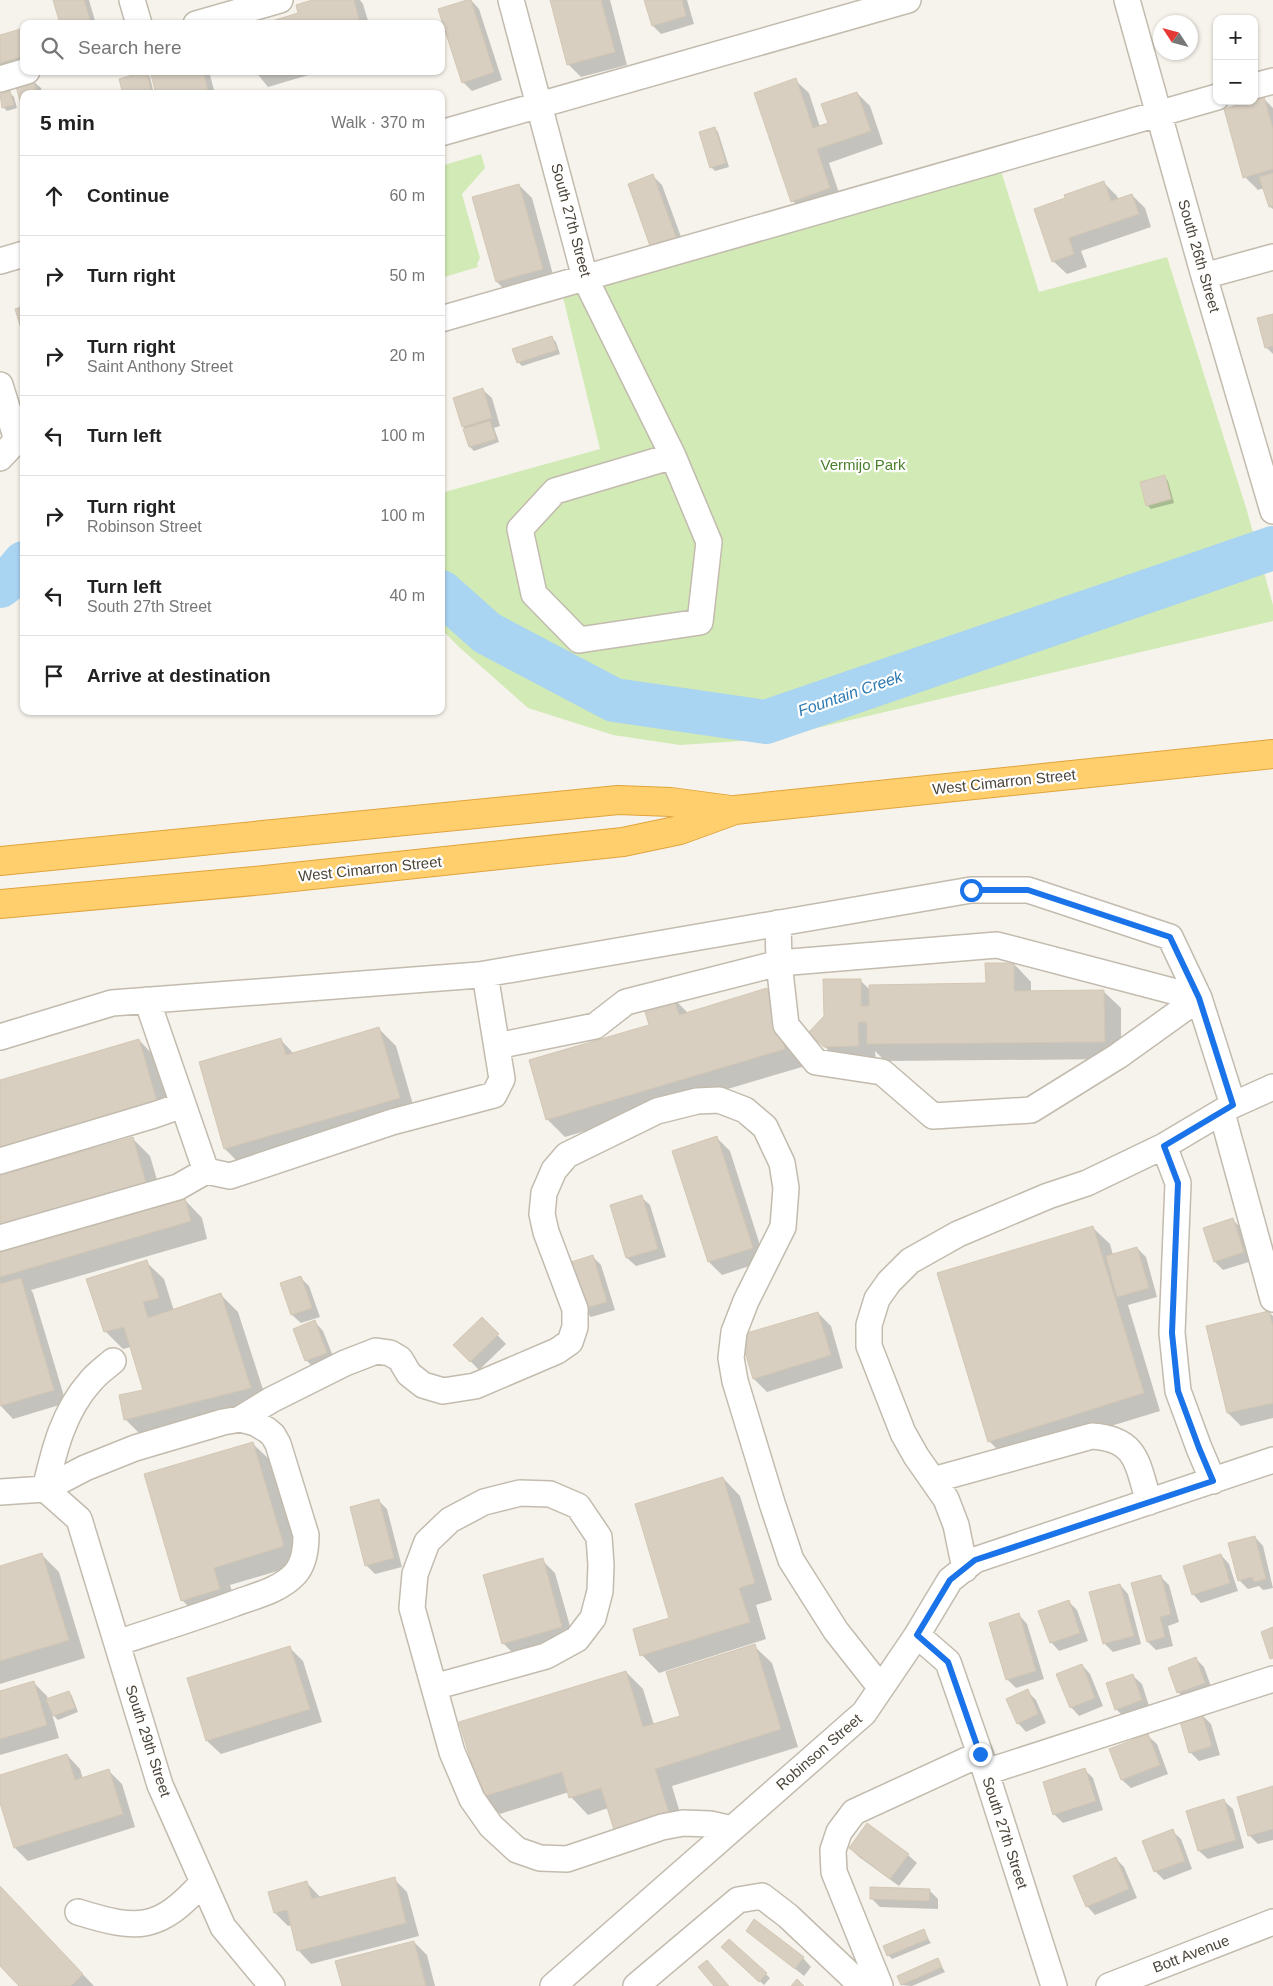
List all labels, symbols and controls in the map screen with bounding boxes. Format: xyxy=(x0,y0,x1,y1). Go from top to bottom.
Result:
north arrow xyxy=(1153,15,1198,60)
map controls xyxy=(1213,15,1258,105)
button: + xyxy=(1213,15,1258,60)
search box xyxy=(20,20,445,75)
icon: search xyxy=(38,34,66,62)
text: Search here xyxy=(78,37,182,58)
button: − xyxy=(1213,60,1258,105)
text: 5 min xyxy=(40,111,95,134)
text: Walk · 370 m xyxy=(331,114,425,131)
street label: South 27th Street xyxy=(548,161,595,279)
icon: ahead xyxy=(40,182,68,210)
text: Continue xyxy=(87,185,169,206)
text: 60 m xyxy=(389,187,425,204)
street label: South 26th Street xyxy=(1175,197,1224,315)
icon: right xyxy=(40,262,68,290)
text: Turn right xyxy=(87,265,175,286)
text: 50 m xyxy=(389,267,425,284)
text: Turn right xyxy=(87,336,175,357)
icon: right xyxy=(40,342,68,370)
text: 20 m xyxy=(389,347,425,364)
text: Saint Anthony Street xyxy=(87,358,233,375)
icon: left xyxy=(40,422,68,450)
text: Turn left xyxy=(87,425,162,446)
text: 100 m xyxy=(381,427,425,444)
park label: Vermijo Park xyxy=(820,456,906,473)
text: Turn right xyxy=(87,496,175,517)
icon: right xyxy=(40,502,68,530)
text: 100 m xyxy=(381,507,425,524)
text: Robinson Street xyxy=(87,518,202,535)
text: Turn left xyxy=(87,576,162,597)
icon: left xyxy=(40,582,68,610)
text: 40 m xyxy=(389,587,425,604)
text: South 27th Street xyxy=(87,598,212,615)
icon: arrive xyxy=(40,662,68,690)
text: Arrive at destination xyxy=(87,665,271,686)
water label: Fountain Creek xyxy=(796,667,906,719)
street label: West Cimarron Street xyxy=(931,765,1077,797)
street label: West Cimarron Street xyxy=(297,852,443,884)
route start xyxy=(960,879,983,902)
street label: South 29th Street xyxy=(122,1683,175,1800)
street label: Robinson Street xyxy=(773,1709,865,1793)
route end xyxy=(969,1743,992,1766)
street label: South 27th Street xyxy=(979,1775,1032,1892)
street label: Bott Avenue xyxy=(1150,1931,1232,1976)

